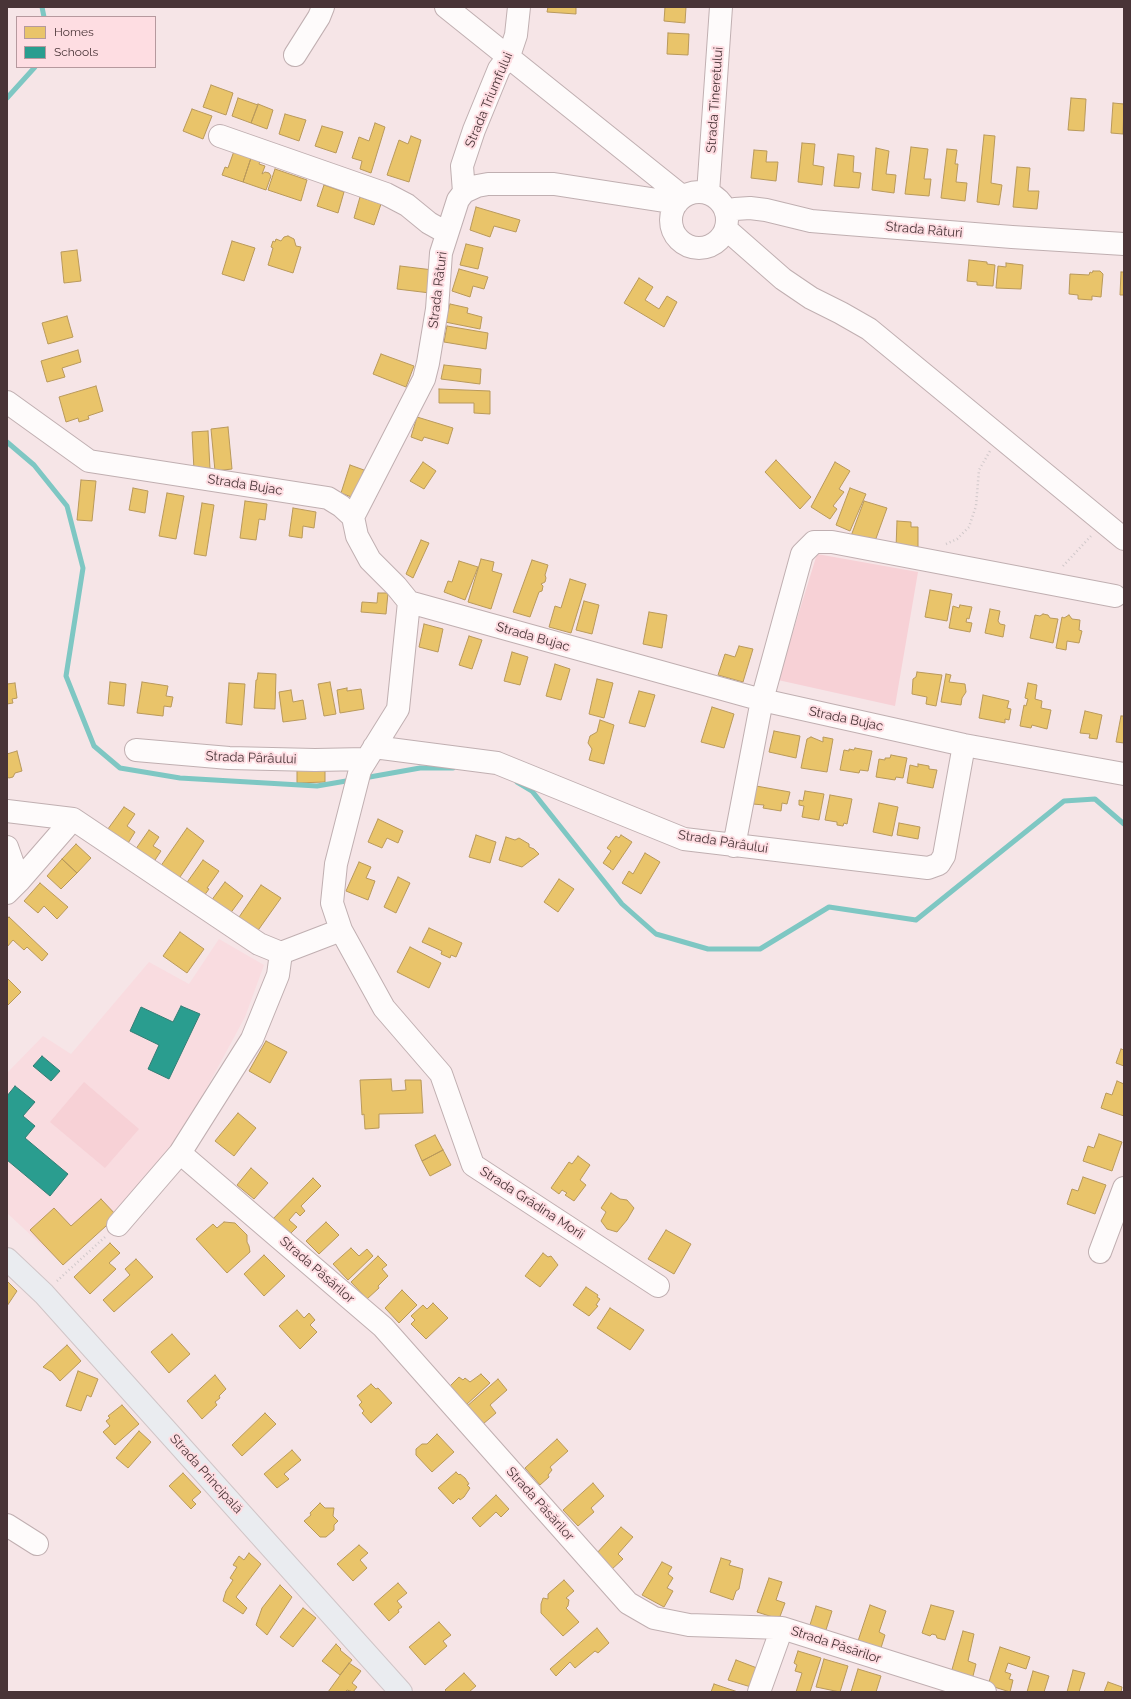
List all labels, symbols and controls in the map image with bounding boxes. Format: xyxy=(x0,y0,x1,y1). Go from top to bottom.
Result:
legend xyxy=(16,16,156,68)
text: Homes xyxy=(54,25,94,39)
text: Schools xyxy=(54,45,98,59)
street label: Strada Tineretului xyxy=(704,46,726,154)
street label: Strada Triumfului xyxy=(462,50,516,150)
street label: Strada Râturi xyxy=(885,219,963,241)
street label: Strada Râturi xyxy=(426,251,450,329)
street label: Strada Bujac xyxy=(206,471,284,499)
street label: Strada Bujac xyxy=(494,619,572,655)
street label: Strada Bujac xyxy=(807,703,885,735)
street label: Strada Pârâului xyxy=(205,749,297,767)
street label: Strada Pârâului xyxy=(677,827,769,857)
street label: Strada Grădina Morii xyxy=(477,1163,587,1243)
street label: Strada Păsărilor xyxy=(276,1233,358,1307)
street label: Strada Principală xyxy=(166,1431,246,1517)
street label: Strada Păsărilor xyxy=(503,1464,577,1544)
street label: Strada Păsărilor xyxy=(789,1623,883,1667)

